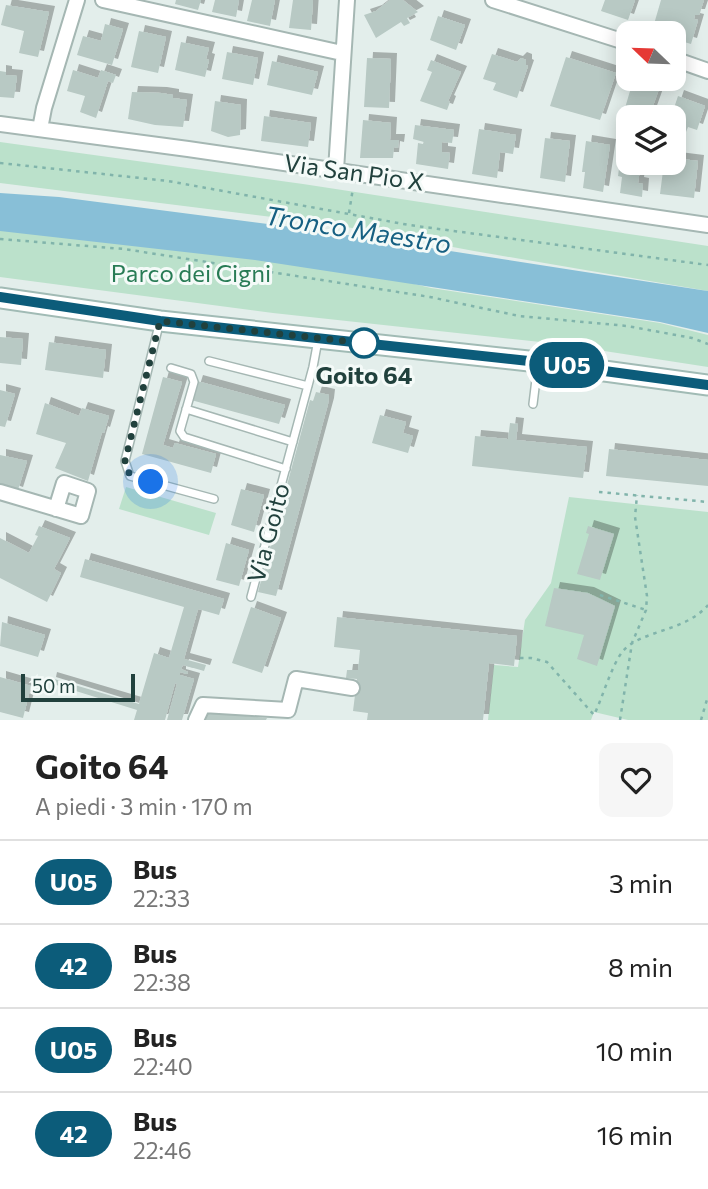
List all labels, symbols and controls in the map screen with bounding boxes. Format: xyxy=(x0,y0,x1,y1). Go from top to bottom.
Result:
north arrow xyxy=(616,21,686,91)
map controls xyxy=(616,21,686,175)
button: layers xyxy=(616,105,686,175)
street label: Via San Pio X xyxy=(282,147,426,196)
water label: Tronco Maestro xyxy=(263,198,454,259)
park label: Parco dei Cigni xyxy=(111,258,271,287)
marker: Goito 64 xyxy=(349,328,379,358)
line badge: U05 xyxy=(527,342,607,388)
text: U05 xyxy=(543,350,591,379)
place label: Goito 64 xyxy=(315,360,413,389)
your location xyxy=(133,464,168,499)
street label: Via Goito xyxy=(240,480,295,586)
scale bar xyxy=(21,671,135,703)
text: 50 m xyxy=(32,674,76,697)
button: heart xyxy=(599,743,673,817)
text: Goito 64 xyxy=(35,745,168,786)
text: A piedi · 3 min · 170 m xyxy=(35,792,253,820)
text: Bus xyxy=(133,853,177,884)
text: U05 xyxy=(50,867,97,896)
text: 3 min xyxy=(609,867,673,898)
text: 22:33 xyxy=(133,884,190,912)
text: Bus xyxy=(133,937,177,968)
text: 42 xyxy=(59,951,88,980)
text: 8 min xyxy=(608,951,673,982)
text: 22:38 xyxy=(133,968,191,996)
text: Bus xyxy=(133,1021,177,1052)
text: U05 xyxy=(50,1035,97,1064)
text: 10 min xyxy=(596,1035,673,1066)
text: 22:40 xyxy=(133,1052,193,1080)
text: Bus xyxy=(133,1105,177,1136)
text: 42 xyxy=(59,1119,88,1148)
text: 16 min xyxy=(597,1119,673,1150)
text: 22:46 xyxy=(133,1136,192,1164)

